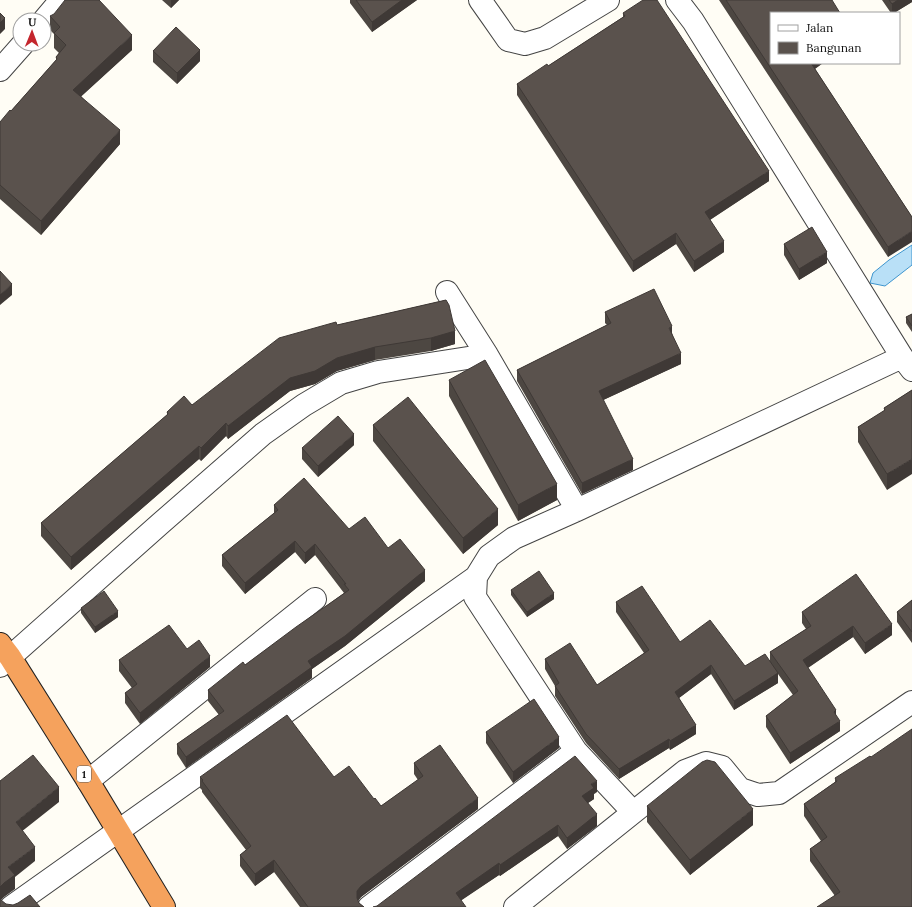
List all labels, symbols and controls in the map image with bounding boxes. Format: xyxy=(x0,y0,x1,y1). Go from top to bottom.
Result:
north arrow xyxy=(12,12,52,52)
legend xyxy=(770,12,900,64)
text: U xyxy=(28,15,37,29)
text: Jalan xyxy=(805,20,833,35)
text: Bangunan xyxy=(806,40,862,55)
road number: 1 xyxy=(77,766,91,782)

